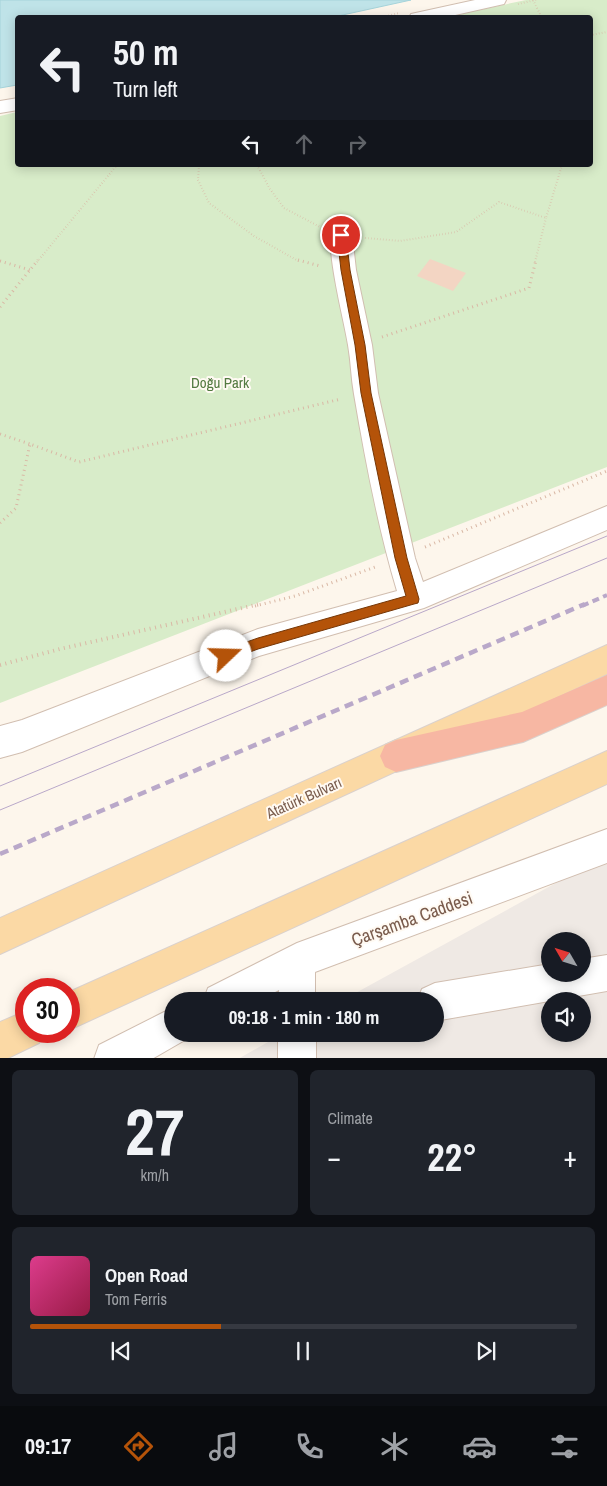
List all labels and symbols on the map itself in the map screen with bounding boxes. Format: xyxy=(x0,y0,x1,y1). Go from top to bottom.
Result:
pin xyxy=(320,214,362,256)
park label: Doğu Park xyxy=(191,372,250,393)
position arrow xyxy=(199,629,251,681)
street label: Atatürk Bulvarı xyxy=(262,772,345,824)
street label: Çarşamba Caddesi xyxy=(348,885,476,952)
north arrow xyxy=(541,932,591,982)
speed limit sign: 30 xyxy=(15,978,80,1043)

